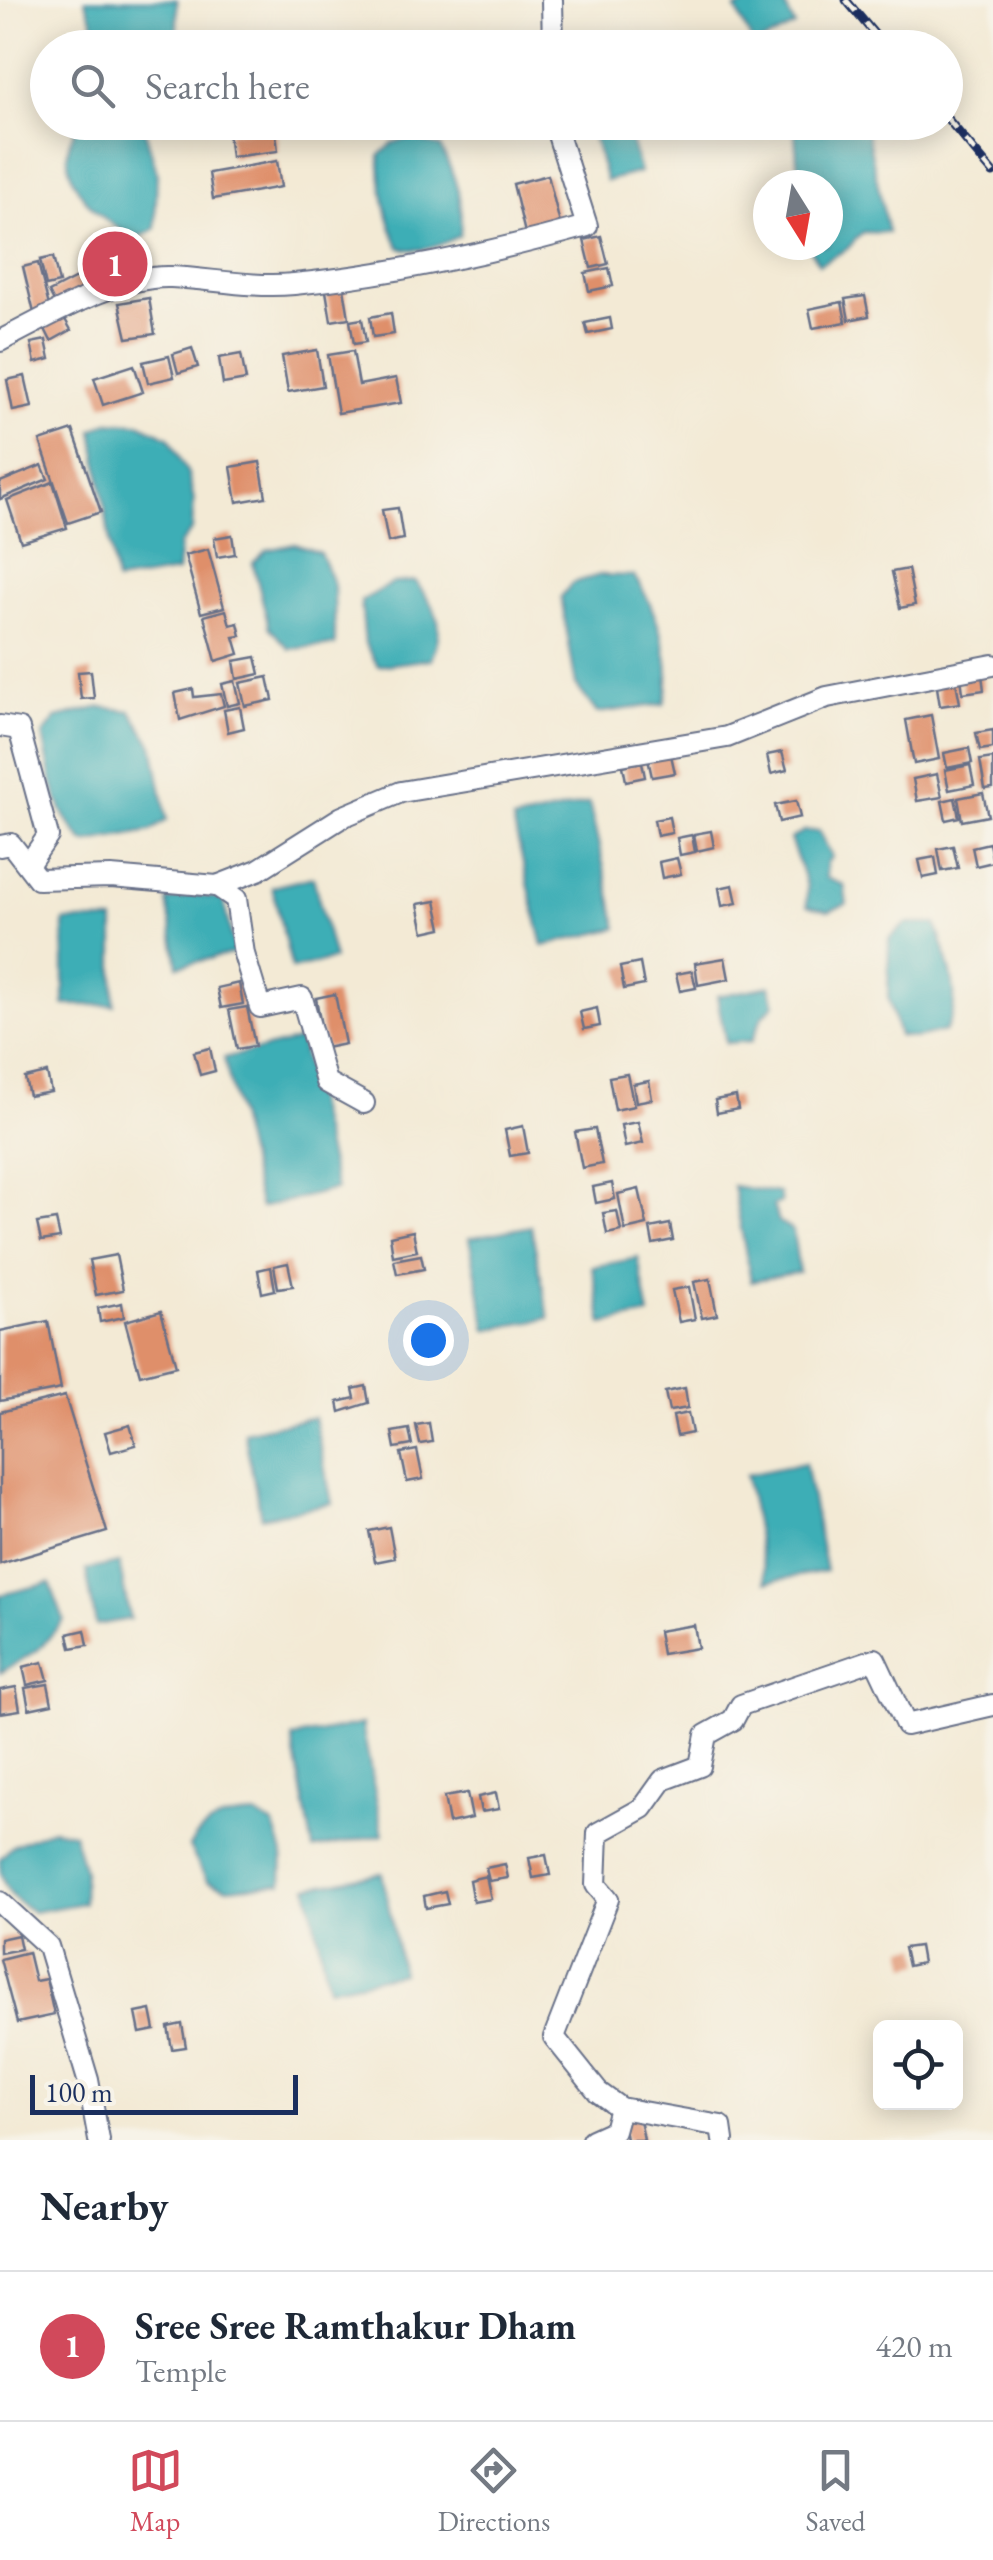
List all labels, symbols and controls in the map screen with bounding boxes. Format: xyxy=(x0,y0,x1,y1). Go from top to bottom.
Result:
search box xyxy=(30,30,963,140)
icon: search xyxy=(65,58,120,113)
text: Search here xyxy=(145,61,310,110)
north arrow xyxy=(753,170,843,260)
pin: 1 xyxy=(82,226,148,302)
your location xyxy=(403,1315,454,1366)
map controls xyxy=(873,2020,963,2110)
button: locate xyxy=(873,2020,963,2110)
scale bar xyxy=(30,2070,298,2114)
text: 100 m xyxy=(45,2074,113,2110)
text: Nearby xyxy=(40,2178,169,2233)
text: Sree Sree Ramthakur Dham xyxy=(135,2301,576,2350)
text: 1 xyxy=(64,2325,81,2367)
text: 420 m xyxy=(876,2325,953,2367)
text: Temple xyxy=(135,2350,227,2392)
tab: Map xyxy=(128,2443,183,2539)
tab: Directions xyxy=(438,2443,550,2539)
tab: Saved xyxy=(805,2443,865,2539)

